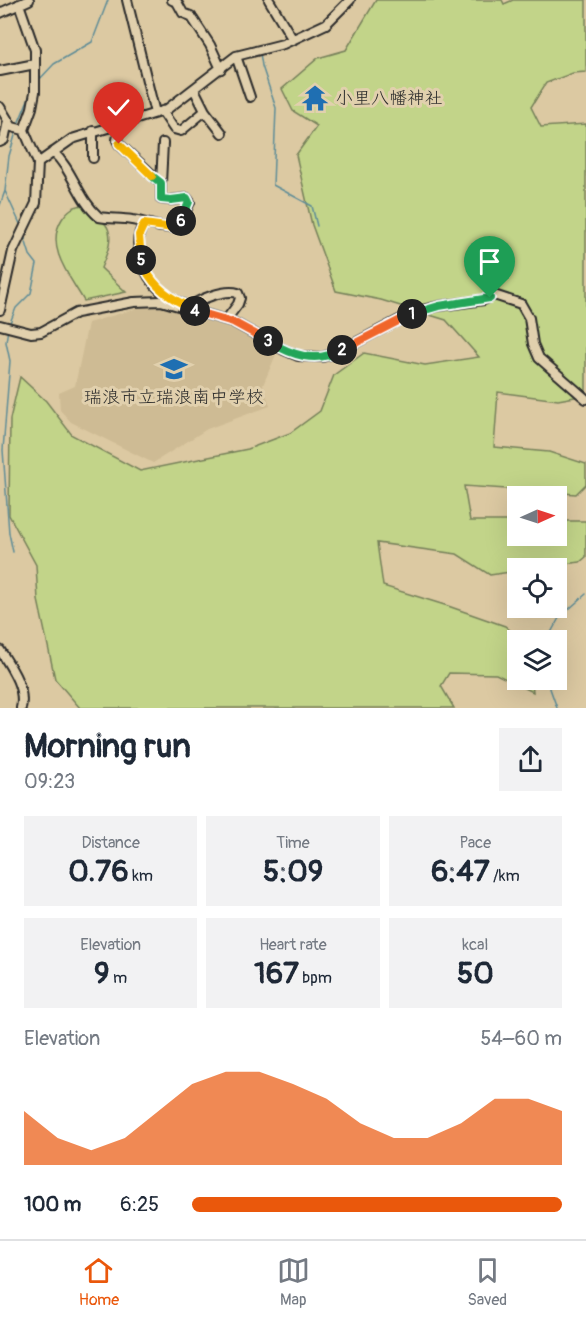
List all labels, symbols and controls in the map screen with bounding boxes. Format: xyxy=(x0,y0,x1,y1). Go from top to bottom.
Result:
pin xyxy=(93,82,144,144)
temple icon: 小里八幡神社 xyxy=(300,83,330,113)
place label: 小里八幡神社 xyxy=(335,87,443,110)
icon: check xyxy=(102,91,135,124)
pin: 6 xyxy=(166,206,196,236)
text: 6 xyxy=(176,211,186,231)
pin xyxy=(464,236,515,298)
pin: 5 xyxy=(126,245,156,275)
icon: arrive xyxy=(473,245,506,278)
text: 5 xyxy=(137,250,145,270)
pin: 4 xyxy=(180,296,210,326)
pin: 1 xyxy=(397,299,427,329)
text: 4 xyxy=(190,301,200,321)
text: 1 xyxy=(409,304,415,324)
pin: 3 xyxy=(253,326,283,356)
text: 3 xyxy=(264,331,272,351)
pin: 2 xyxy=(327,335,357,365)
text: 2 xyxy=(338,340,346,360)
school or university icon: 瑞浪市立瑞浪南中学校 xyxy=(159,354,189,384)
place label: 瑞浪市立瑞浪南中学校 xyxy=(84,386,264,409)
north arrow xyxy=(507,486,567,546)
map controls xyxy=(507,486,567,690)
button: locate xyxy=(507,558,567,618)
button: layers xyxy=(507,630,567,690)
text: Morning run xyxy=(24,726,191,767)
button: share xyxy=(499,728,562,791)
text: 09:23 xyxy=(24,769,75,794)
text: Distance xyxy=(81,833,140,853)
text: Time xyxy=(276,833,310,853)
text: Pace xyxy=(459,833,491,853)
text: 0.76 xyxy=(68,853,129,890)
text: 5:09 xyxy=(263,853,323,890)
text: 6:47 xyxy=(431,853,490,890)
text: km xyxy=(129,866,153,886)
text: /km xyxy=(490,866,520,886)
text: Elevation xyxy=(80,935,141,955)
text: Heart rate xyxy=(259,935,327,955)
text: kcal xyxy=(462,935,488,955)
text: 9 xyxy=(94,955,110,992)
text: 167 xyxy=(254,955,299,992)
text: 50 xyxy=(457,955,494,992)
text: m xyxy=(110,968,127,988)
text: bpm xyxy=(299,968,332,988)
text: Elevation xyxy=(24,1026,100,1051)
text: 54–60 m xyxy=(480,1026,562,1051)
text: 100 m xyxy=(24,1192,81,1217)
text: 6:25 xyxy=(120,1192,159,1217)
tab: Home xyxy=(79,1254,119,1310)
tab: Map xyxy=(277,1254,310,1310)
tab: Saved xyxy=(467,1254,507,1310)

